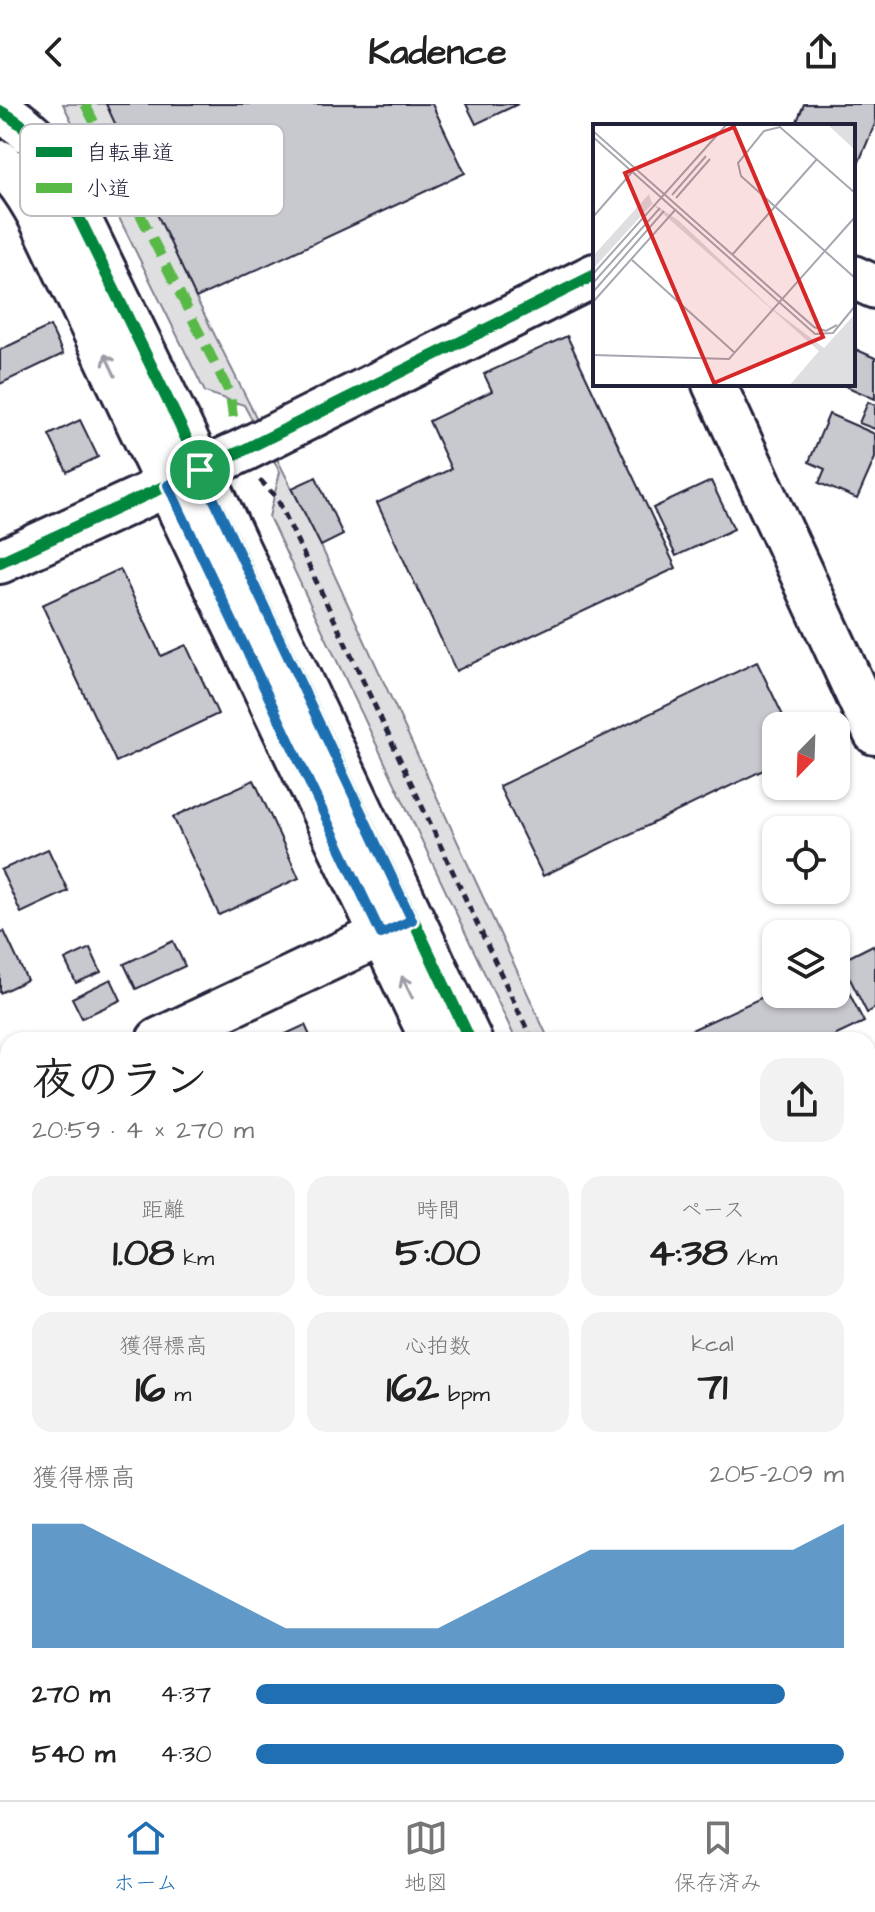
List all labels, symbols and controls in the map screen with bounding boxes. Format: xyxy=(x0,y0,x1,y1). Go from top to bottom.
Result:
text: Kadence xyxy=(368,27,507,78)
icon: back xyxy=(32,30,76,74)
icon: share xyxy=(799,30,843,74)
legend xyxy=(20,124,284,216)
inset map xyxy=(593,124,855,386)
text: 自転車道 xyxy=(86,138,174,169)
text: 小道 xyxy=(86,174,130,205)
one-way arrow xyxy=(102,353,117,377)
pin xyxy=(166,436,234,504)
icon: arrive xyxy=(178,448,222,492)
north arrow xyxy=(762,712,850,800)
map controls xyxy=(762,712,850,1008)
button: locate xyxy=(762,816,850,904)
button: layers xyxy=(762,920,850,1008)
one-way arrow xyxy=(399,975,414,999)
text: 夜のラン xyxy=(32,1051,208,1112)
button: share xyxy=(760,1058,844,1142)
text: 20:59 · 4 × 270 m xyxy=(32,1112,254,1148)
text: 距離 xyxy=(141,1195,185,1226)
text: 時間 xyxy=(416,1195,460,1226)
text: ペース xyxy=(680,1195,745,1226)
text: 1.08 xyxy=(113,1226,175,1281)
text: 5:00 xyxy=(395,1226,481,1281)
text: 4:38 xyxy=(648,1226,728,1281)
text: km xyxy=(175,1243,214,1274)
text: /km xyxy=(728,1243,777,1274)
text: kcal xyxy=(692,1329,734,1360)
text: 獲得標高 xyxy=(119,1331,207,1362)
text: 心拍数 xyxy=(405,1331,471,1362)
text: 71 xyxy=(698,1360,728,1415)
text: 16 xyxy=(135,1362,165,1417)
text: 162 xyxy=(386,1362,439,1417)
text: m xyxy=(165,1379,191,1410)
text: bpm xyxy=(439,1379,490,1410)
text: 205–209 m xyxy=(710,1456,844,1492)
text: 獲得標高 xyxy=(32,1460,136,1496)
text: 270 m xyxy=(32,1676,110,1712)
text: 4:37 xyxy=(160,1676,211,1712)
text: 540 m xyxy=(32,1736,115,1772)
text: 4:30 xyxy=(160,1736,212,1772)
tab: ホーム xyxy=(113,1816,178,1899)
tab: 地図 xyxy=(404,1816,448,1899)
tab: 保存済み xyxy=(674,1816,762,1899)

